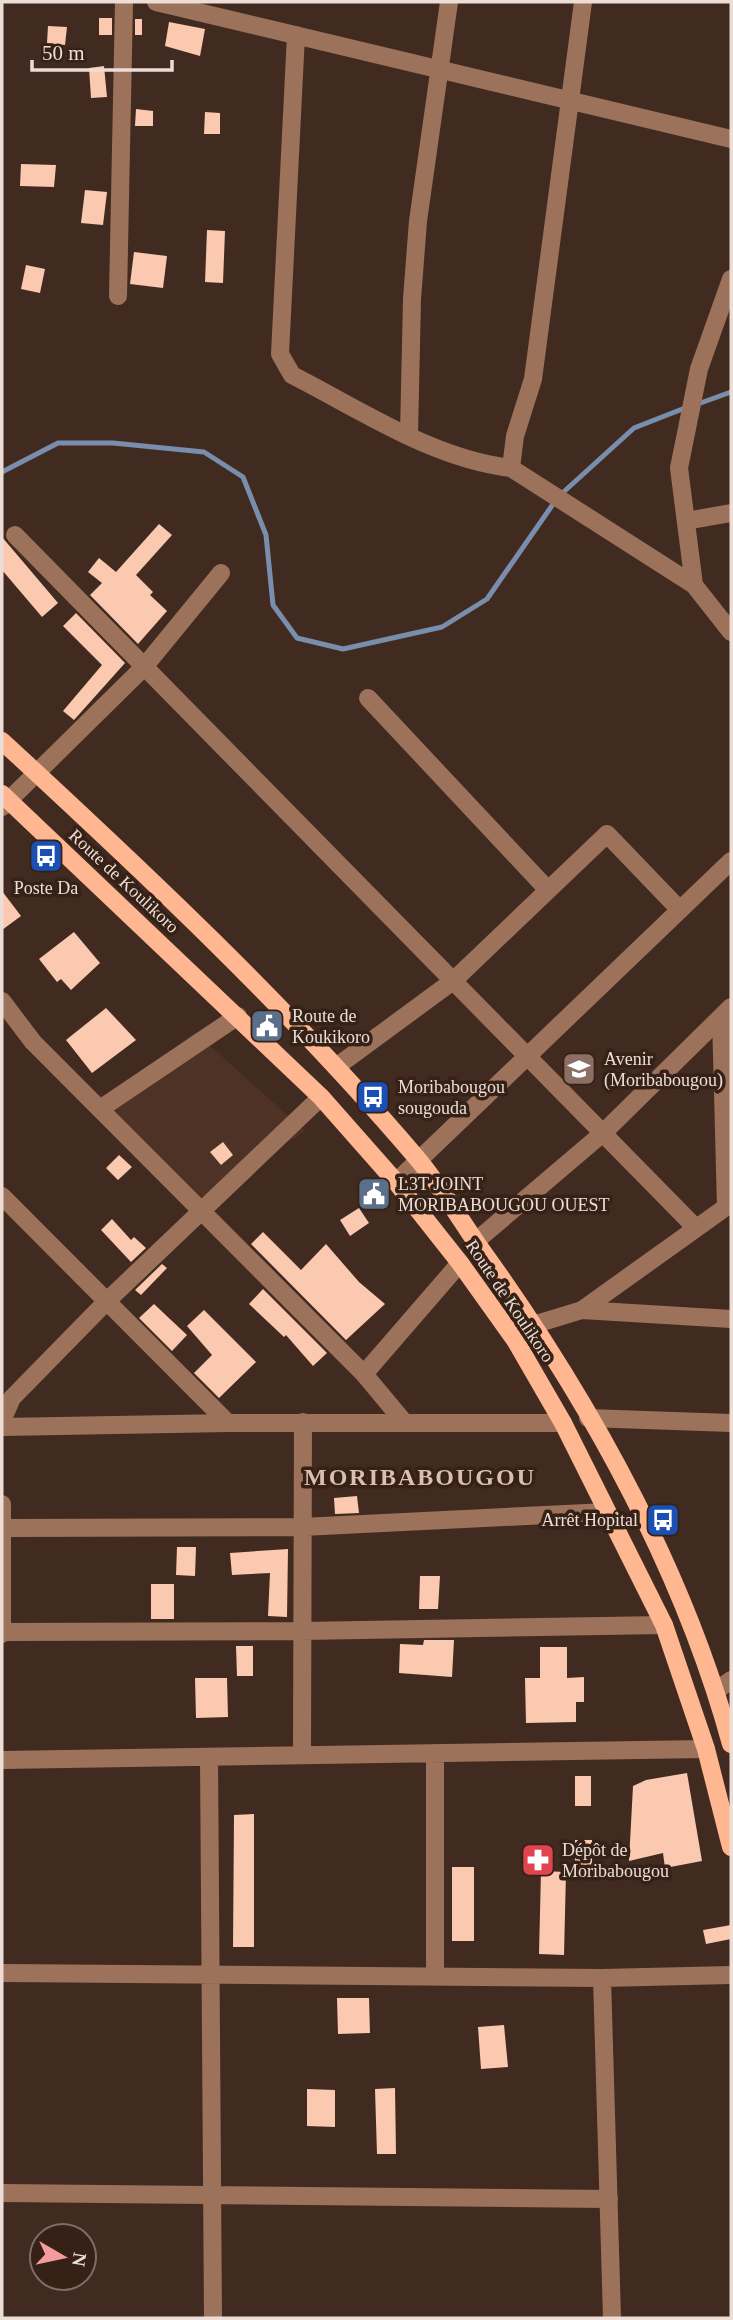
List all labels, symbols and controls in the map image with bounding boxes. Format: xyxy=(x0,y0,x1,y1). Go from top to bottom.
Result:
scale bar xyxy=(32,28,172,72)
text: 50 m xyxy=(42,41,85,65)
street label: Route de Koulikoro xyxy=(65,825,183,937)
bus stop icon: Poste Da xyxy=(27,837,65,875)
place label: Poste Da xyxy=(14,878,78,898)
place label: Route de Koukikoro xyxy=(292,1006,370,1047)
public building icon: Route de Koukikoro xyxy=(248,1007,286,1045)
place label: Avenir (Moribabougou) xyxy=(604,1049,723,1091)
school or university icon: Avenir (Moribabougou) xyxy=(560,1050,598,1088)
place label: Moribabougou sougouda xyxy=(398,1077,505,1118)
bus stop icon: Moribabougou sougouda xyxy=(354,1078,392,1116)
place label: L3T JOINT MORIBABOUGOU OUEST xyxy=(398,1174,610,1215)
public building icon: L3T JOINT MORIBABOUGOU OUEST xyxy=(355,1175,393,1213)
street label: Route de Koulikoro xyxy=(462,1236,558,1366)
district label: MORIBABOUGOU xyxy=(304,1464,536,1490)
bus stop icon: Arrêt Hopital xyxy=(644,1501,682,1539)
place label: Arrêt Hopital xyxy=(542,1510,638,1530)
place label: Dépôt de Moribabougou xyxy=(562,1840,669,1881)
pharmacy icon: Dépôt de Moribabougou xyxy=(519,1841,557,1879)
north arrow xyxy=(28,2222,98,2292)
text: N xyxy=(68,2251,91,2268)

